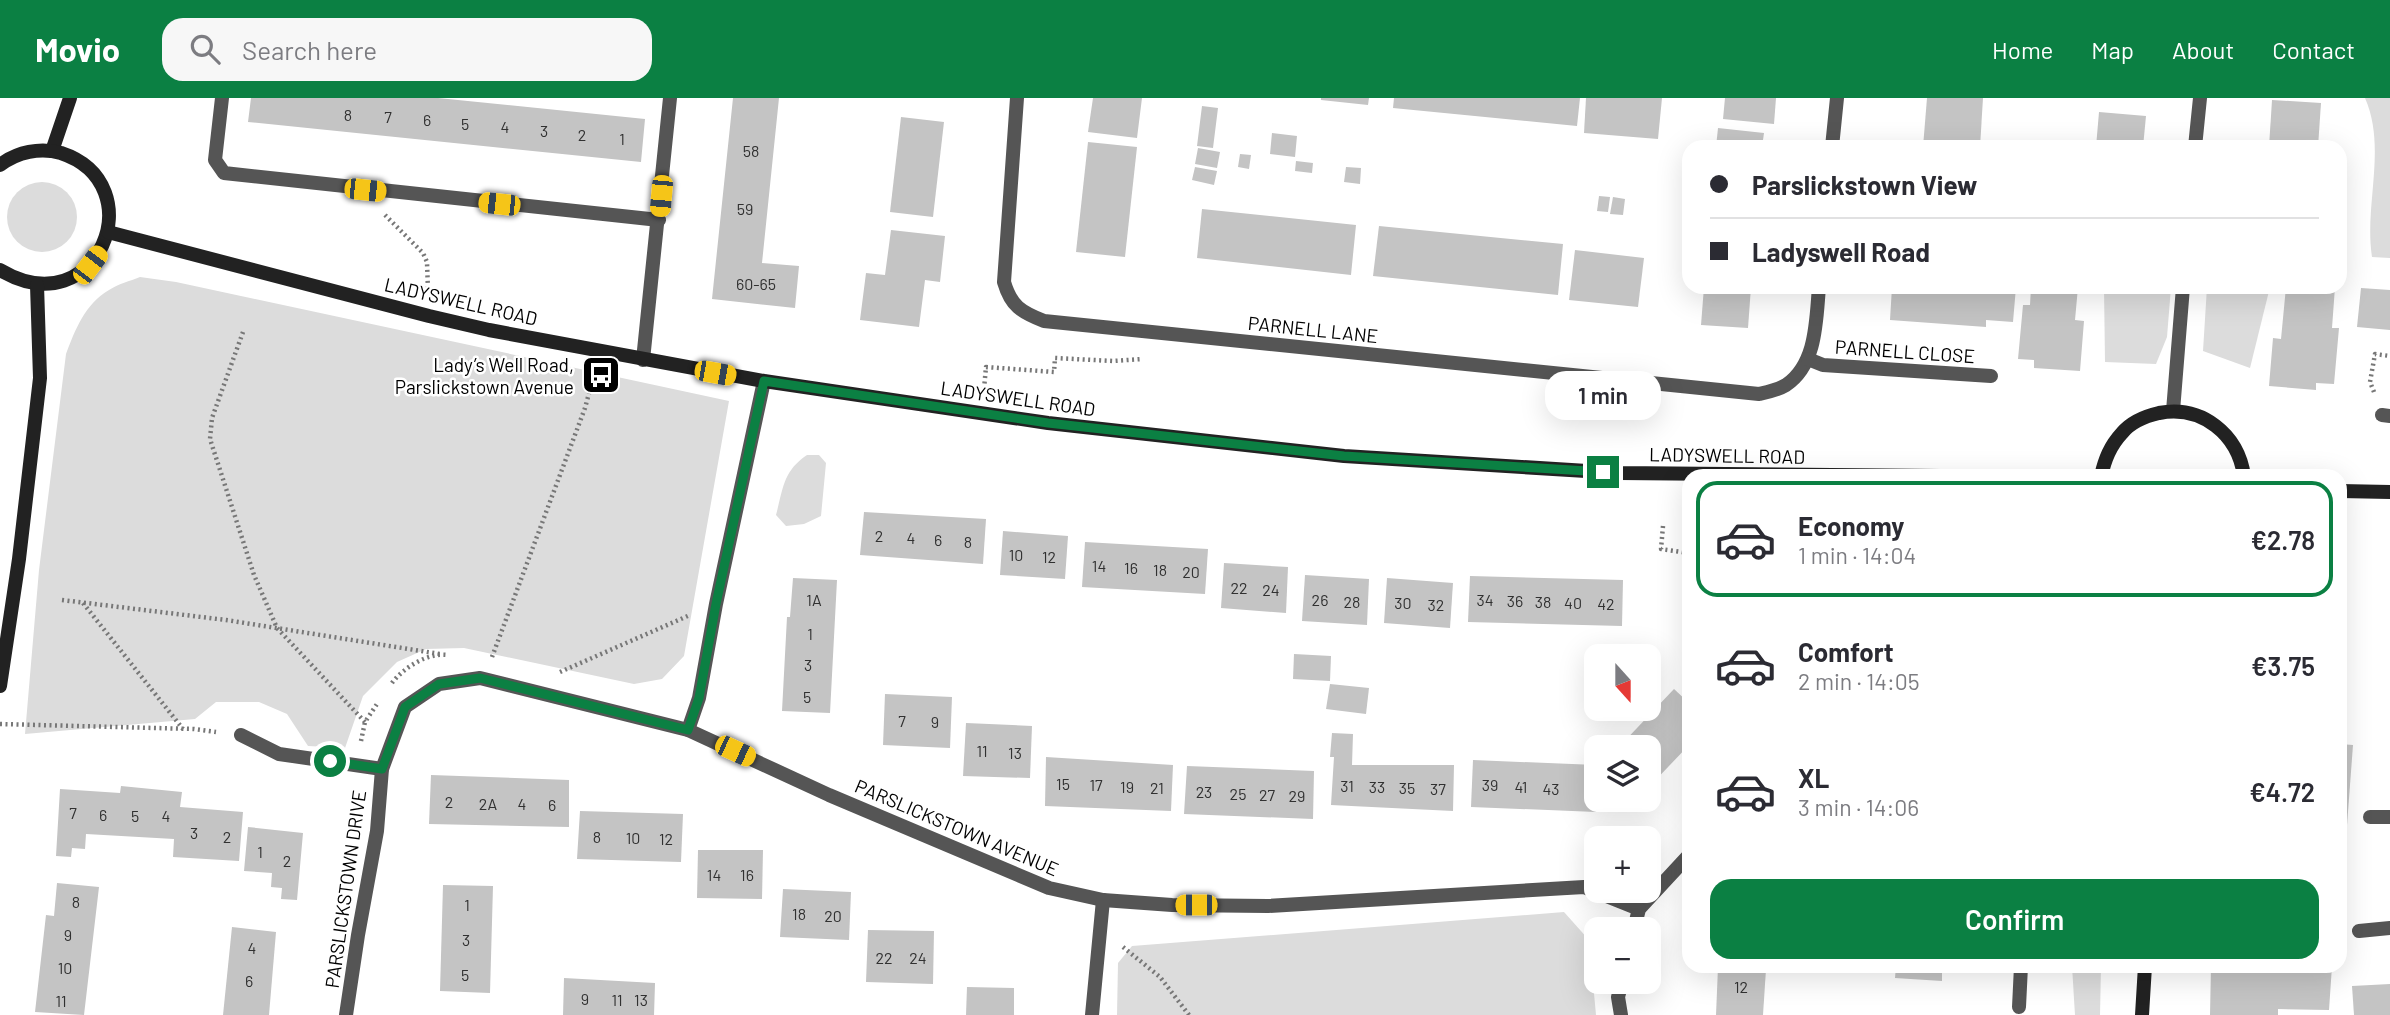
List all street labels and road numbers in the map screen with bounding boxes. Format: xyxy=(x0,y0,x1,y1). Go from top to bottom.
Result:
street label: LADYSWELL ROAD xyxy=(382,272,540,330)
street label: PARNELL LANE xyxy=(1247,311,1379,347)
street label: PARNELL CLOSE xyxy=(1834,335,1976,367)
street label: LADYSWELL ROAD xyxy=(939,376,1097,420)
street label: LADYSWELL ROAD xyxy=(1649,442,1805,468)
street label: PARSLICKSTOWN AVENUE xyxy=(852,774,1062,880)
street label: PARSLICKSTOWN DRIVE xyxy=(320,788,370,990)

